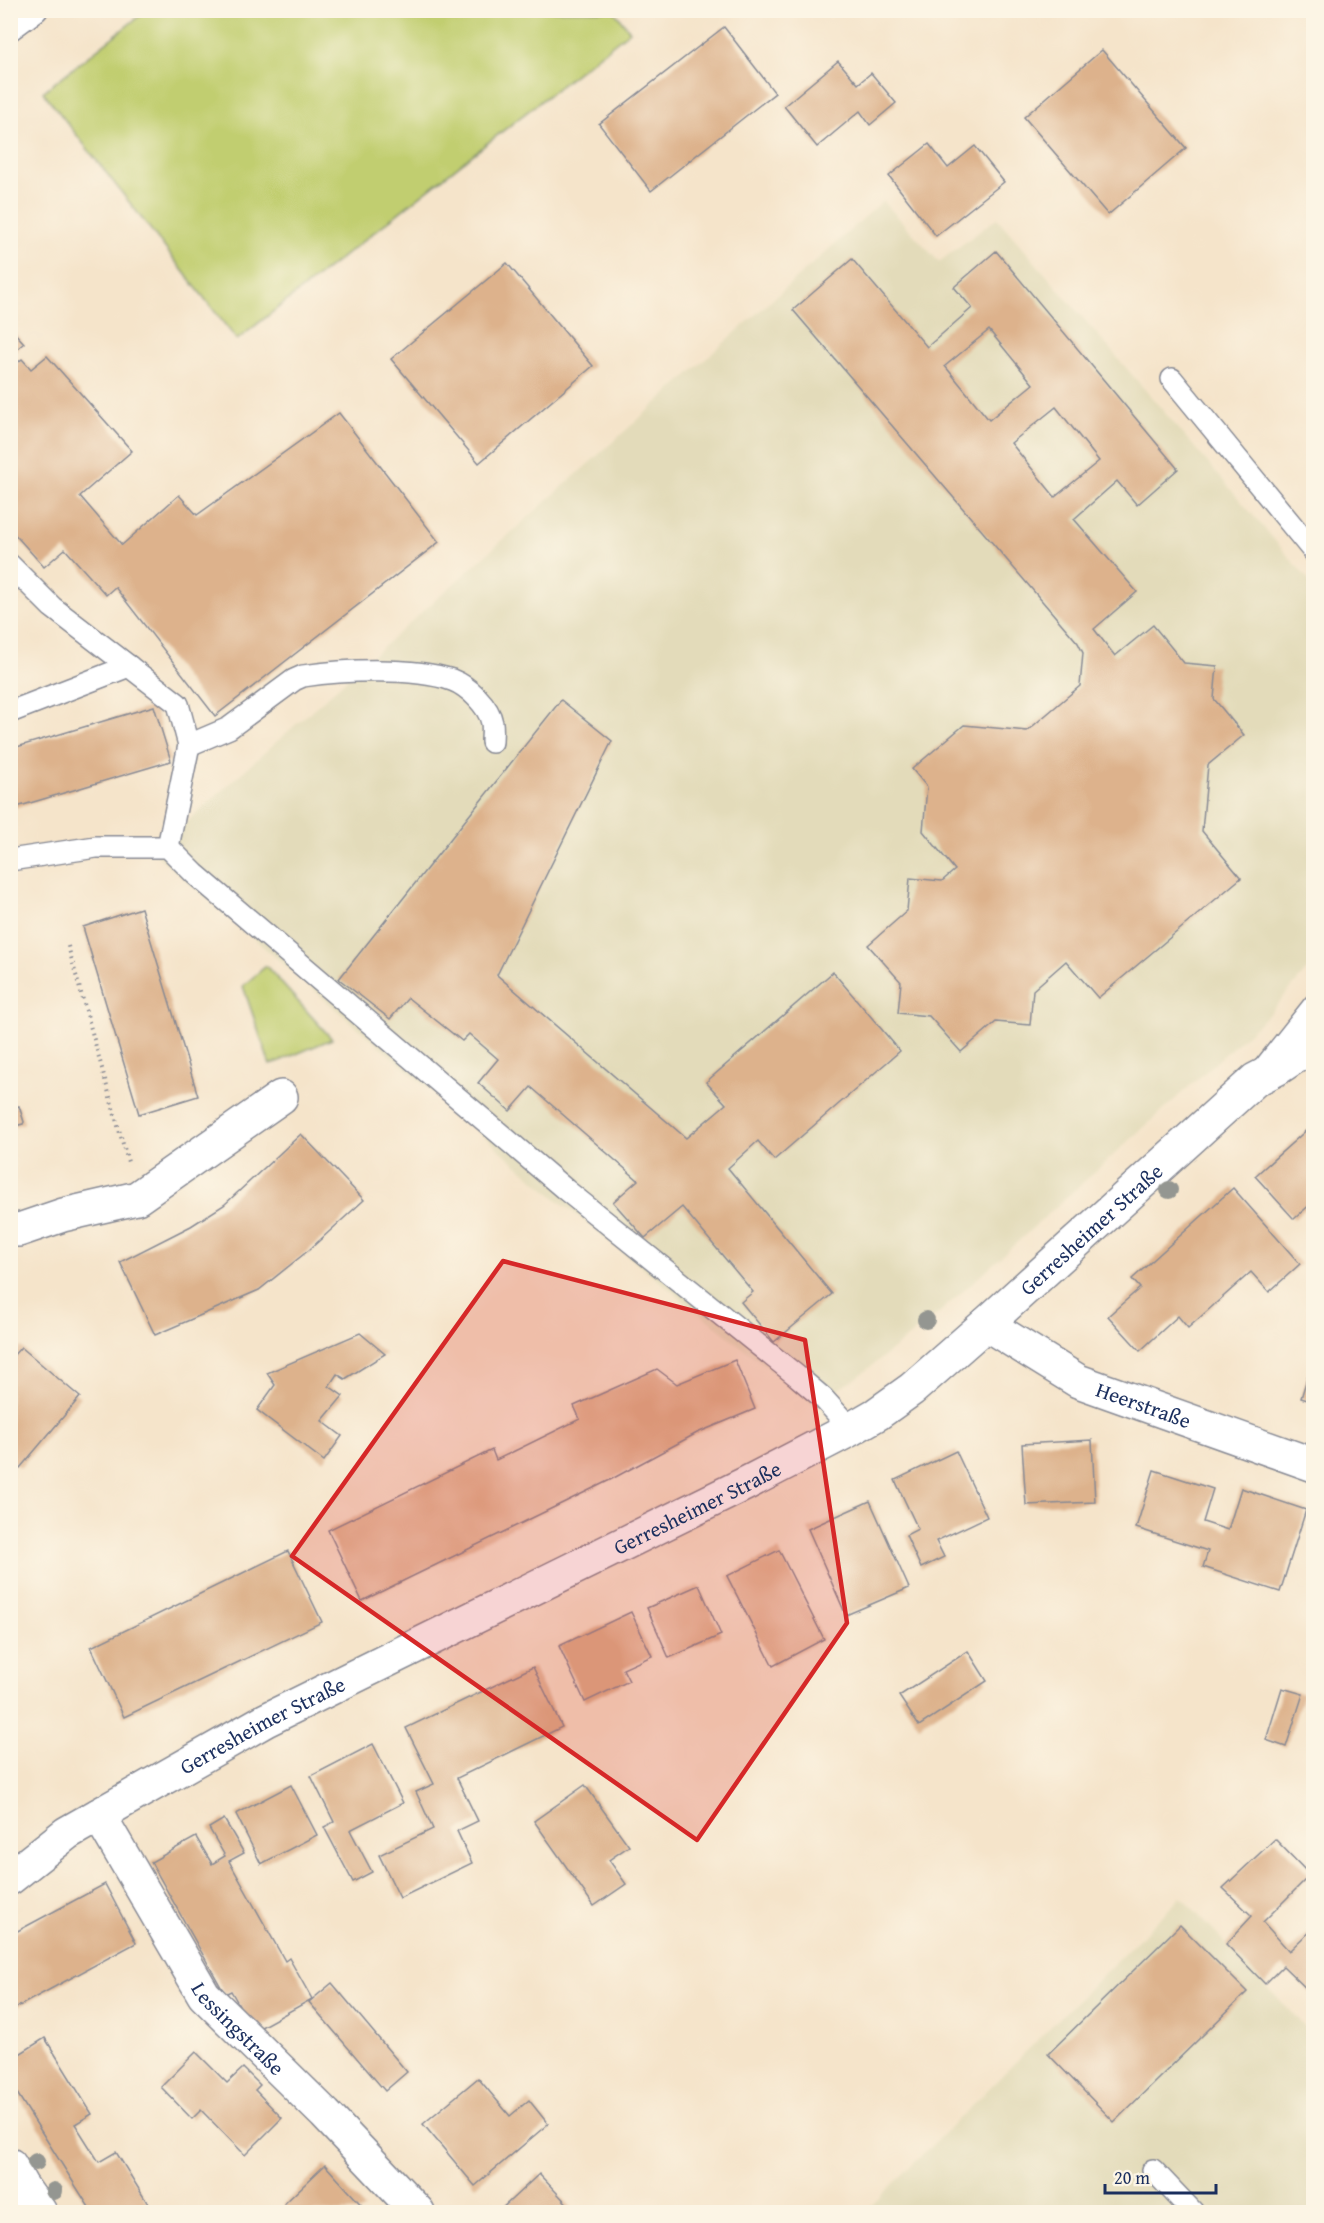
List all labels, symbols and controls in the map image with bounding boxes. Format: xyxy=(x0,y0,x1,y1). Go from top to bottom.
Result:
street label: Gerresheimer Straße xyxy=(1012,1156,1169,1302)
street label: Heerstraße xyxy=(1092,1373,1196,1436)
street label: Gerresheimer Straße xyxy=(608,1453,786,1562)
street label: Gerresheimer Straße xyxy=(174,1668,350,1782)
street label: Lessingstraße xyxy=(184,1976,292,2082)
scale bar xyxy=(1105,2157,1216,2195)
text: 20 m xyxy=(1114,2164,1150,2191)

